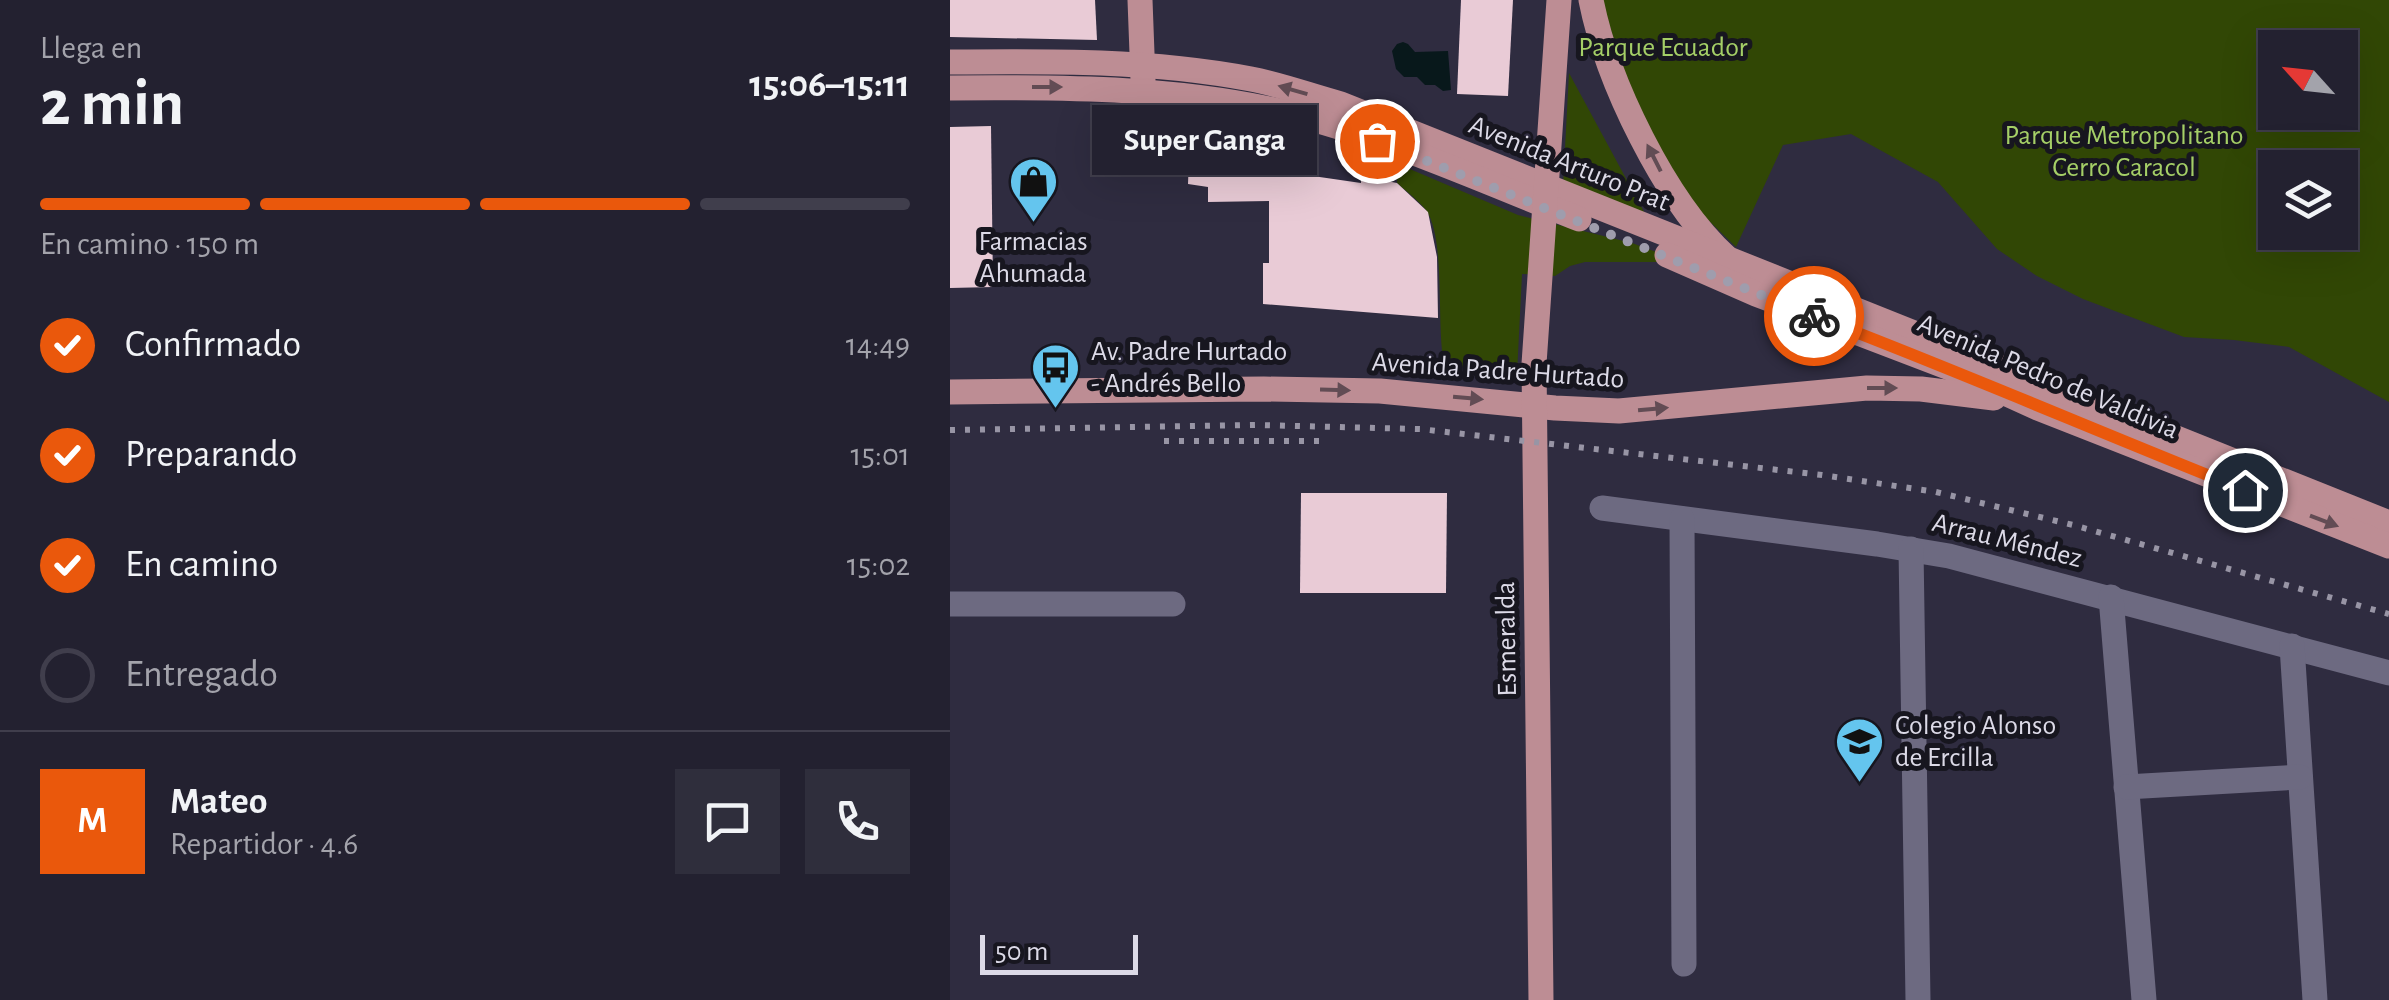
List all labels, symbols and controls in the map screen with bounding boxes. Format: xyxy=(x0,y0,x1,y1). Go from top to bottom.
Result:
north arrow xyxy=(2258,30,2358,130)
map controls xyxy=(2258,30,2358,250)
text: Llega en xyxy=(40,32,142,64)
park label: Parque Ecuador xyxy=(1578,34,1748,62)
text: 15:06–15:11 xyxy=(749,66,910,104)
text: 2 min xyxy=(40,72,184,137)
one-way arrow xyxy=(1032,79,1064,95)
one-way arrow xyxy=(1277,82,1307,97)
pin xyxy=(1335,99,1420,184)
callout: Super Ganga xyxy=(1092,106,1317,176)
street label: Avenida Arturo Prat xyxy=(1465,111,1673,217)
icon: bag xyxy=(1350,114,1405,169)
park label: Parque Metropolitano Cerro Caracol xyxy=(2004,122,2244,182)
text: Super Ganga xyxy=(1123,124,1286,156)
one-way arrow xyxy=(1646,144,1663,173)
button: layers xyxy=(2258,150,2358,250)
shop icon: Farmacias Ahumada xyxy=(1007,156,1059,224)
text: En camino · 150 m xyxy=(40,228,259,260)
place label: Farmacias Ahumada xyxy=(978,228,1088,288)
courier xyxy=(1764,266,1864,366)
icon: bike xyxy=(1787,289,1842,344)
street label: Avenida Pedro de Valdivia xyxy=(1913,309,2183,445)
icon: check xyxy=(40,318,95,373)
text: Confirmado xyxy=(125,326,301,364)
text: 14:49 xyxy=(846,329,910,361)
place label: Av. Padre Hurtado - Andrés Bello xyxy=(1091,338,1287,398)
bus stop icon: Av. Padre Hurtado - Andrés Bello xyxy=(1030,342,1082,410)
street label: Avenida Padre Hurtado xyxy=(1371,348,1625,394)
one-way arrow xyxy=(1867,380,1899,396)
one-way arrow xyxy=(1320,382,1352,398)
one-way arrow xyxy=(1452,390,1484,406)
one-way arrow xyxy=(1637,401,1669,417)
icon: check xyxy=(40,428,95,483)
text: Preparando xyxy=(125,436,298,474)
text: 15:01 xyxy=(850,439,910,471)
pin xyxy=(2203,448,2288,533)
icon: home xyxy=(2218,463,2273,518)
street label: Arrau Méndez xyxy=(1929,509,2085,573)
one-way arrow xyxy=(2310,513,2340,529)
icon: check xyxy=(40,538,95,593)
text: En camino xyxy=(125,546,278,584)
text: 15:02 xyxy=(847,549,910,581)
street label: Esmeralda xyxy=(1492,581,1522,697)
text: Entregado xyxy=(125,656,278,694)
place label: Colegio Alonso de Ercilla xyxy=(1895,712,2056,772)
school or university icon: Colegio Alonso de Ercilla xyxy=(1834,716,1886,784)
button: chat xyxy=(675,769,780,874)
button: phone xyxy=(805,769,910,874)
text: Mateo xyxy=(170,783,267,821)
text: M xyxy=(77,802,108,840)
text: Repartidor · 4.6 xyxy=(170,828,358,860)
scale bar xyxy=(980,930,1138,974)
text: 50 m xyxy=(995,938,1049,966)

